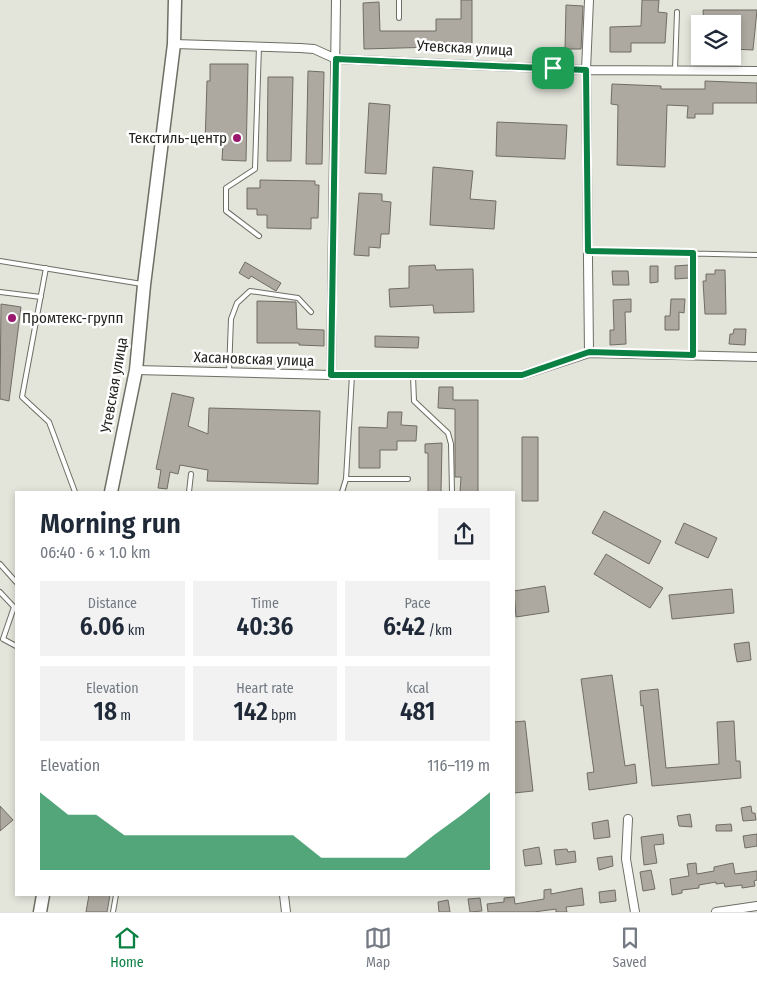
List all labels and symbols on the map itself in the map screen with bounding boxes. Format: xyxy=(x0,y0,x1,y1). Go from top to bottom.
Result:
street label: Утевская улица xyxy=(415,36,514,60)
pin xyxy=(532,47,574,89)
place label: Текстиль-центр xyxy=(129,129,227,147)
marker: Текстиль-центр xyxy=(231,132,243,144)
place label: Промтекс-групп xyxy=(22,309,123,327)
marker: Промтекс-групп xyxy=(6,312,18,324)
street label: Утевская улица xyxy=(97,336,131,435)
street label: Хасановская улица xyxy=(193,348,315,370)

